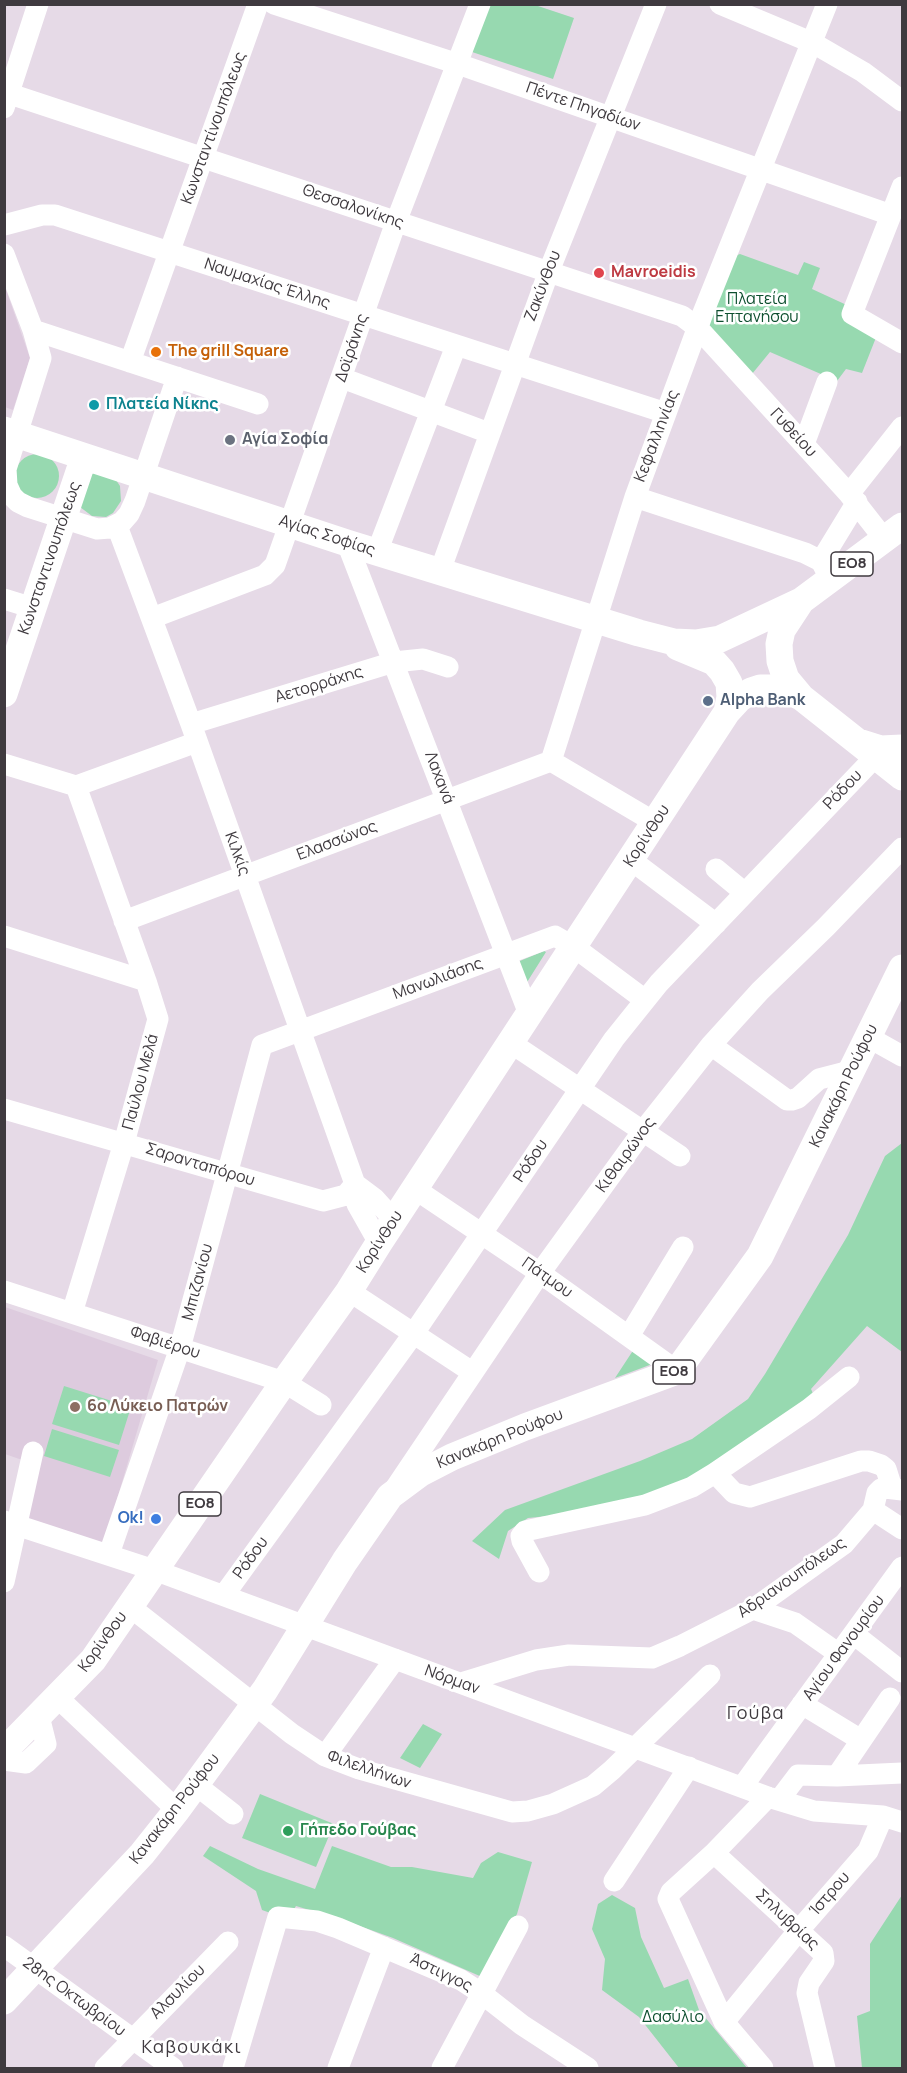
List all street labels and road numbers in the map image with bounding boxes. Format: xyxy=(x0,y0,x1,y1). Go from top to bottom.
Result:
street label: Κωνσταντίνουπόλεως xyxy=(178,49,250,207)
street label: Πέντε Πηγαδίων xyxy=(523,78,643,136)
street label: Θεσσαλονίκης xyxy=(300,181,406,233)
street label: Ζακύνθου xyxy=(521,248,565,324)
street label: Ναυμαχίας Έλλης xyxy=(202,255,332,313)
street label: Δοϊράνης xyxy=(331,311,373,385)
street label: Κεφαλληνίας xyxy=(631,387,683,485)
street label: Γυθείου xyxy=(766,405,820,461)
street label: Κωνσταντινουπόλεως xyxy=(15,479,85,637)
street label: Αγίας Σοφίας xyxy=(276,511,378,561)
road number: ΕΟ8 xyxy=(831,552,873,576)
street label: Αετορράχης xyxy=(273,663,365,707)
street label: Λαχανά xyxy=(420,749,458,807)
street label: Ρόδου xyxy=(820,766,866,814)
street label: Κορίνθου xyxy=(620,801,674,871)
street label: Ελασσώνος xyxy=(294,817,380,865)
street label: Κιλκίς xyxy=(220,830,254,878)
street label: Μανωλιάσης xyxy=(390,954,486,1004)
street label: Κανακάρη Ρούφου xyxy=(806,1021,882,1151)
street label: Παύλου Μελά xyxy=(119,1032,163,1132)
street label: Κιθαιρώνος xyxy=(592,1114,660,1196)
street label: Ρόδου xyxy=(510,1136,552,1186)
street label: Σαρανταπόρου xyxy=(143,1139,257,1191)
street label: Κορίνθου xyxy=(353,1207,407,1277)
street label: Μπιζανίου xyxy=(179,1241,217,1323)
street label: Πάτμου xyxy=(518,1254,576,1302)
street label: Φαβιέρου xyxy=(128,1323,202,1363)
road number: ΕΟ8 xyxy=(653,1360,695,1384)
street label: Κανακάρη Ρούφου xyxy=(434,1405,566,1473)
road number: ΕΟ8 xyxy=(179,1492,221,1516)
street label: Ρόδου xyxy=(229,1533,273,1583)
street label: Αδριανουπόλεως xyxy=(734,1534,850,1622)
street label: Αγίου Φανουρίου xyxy=(799,1591,889,1705)
street label: Κορίνθου xyxy=(75,1608,131,1676)
street label: Νόρμαν xyxy=(422,1661,482,1699)
street label: Φιλελλήνων xyxy=(325,1747,413,1793)
street label: Κανακάρη Ρούφου xyxy=(126,1750,224,1868)
street label: Ίστρου xyxy=(806,1868,854,1920)
street label: Σηλυβρίας xyxy=(751,1886,823,1954)
street label: Άστιγγος xyxy=(407,1950,475,1996)
street label: 28ης Οκτωβρίου xyxy=(19,1953,129,2041)
street label: Αλσυλίου xyxy=(147,1961,209,2023)

